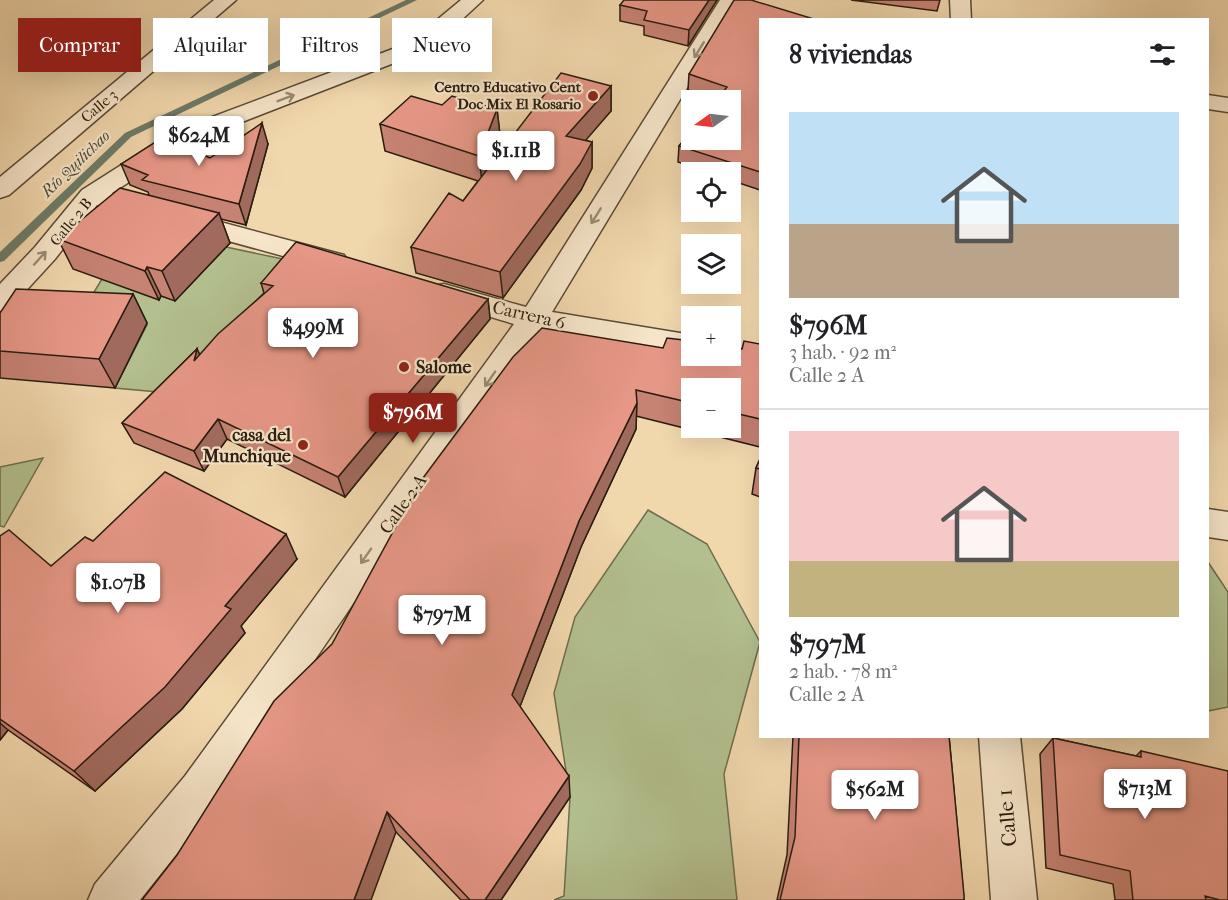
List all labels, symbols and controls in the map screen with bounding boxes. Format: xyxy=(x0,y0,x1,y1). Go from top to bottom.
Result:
chip: Comprar xyxy=(18,18,141,72)
chip: Alquilar xyxy=(153,18,268,72)
chip: Filtros xyxy=(280,18,380,72)
chip: Nuevo xyxy=(392,18,492,72)
icon: filters xyxy=(1146,38,1179,71)
text: 8 viviendas xyxy=(789,39,912,70)
one-way arrow xyxy=(692,41,704,58)
place label: Centro Educativo Cent Doc Mix El Rosario xyxy=(434,78,582,113)
street label: Calle 3 xyxy=(77,86,121,126)
marker: Centro Educativo Cent Doc Mix El Rosario xyxy=(586,89,600,103)
north arrow xyxy=(681,90,741,150)
map controls xyxy=(681,90,741,438)
one-way arrow xyxy=(276,92,295,103)
pin: $624M xyxy=(157,116,241,167)
text: $624M xyxy=(168,124,230,147)
water label: Río Quilichao xyxy=(36,126,114,202)
pin: $1.11B xyxy=(467,131,565,182)
text: $1.11B xyxy=(491,139,541,162)
icon: home xyxy=(930,151,1038,259)
button: locate xyxy=(681,162,741,222)
street label: Calle 2 B xyxy=(46,194,96,250)
one-way arrow xyxy=(590,207,602,224)
button: layers xyxy=(681,234,741,294)
one-way arrow xyxy=(33,251,47,266)
street label: Carrera 6 xyxy=(490,297,568,334)
button: + xyxy=(681,306,741,366)
pin: $499M xyxy=(271,308,355,359)
text: $796M xyxy=(789,310,867,341)
text: $499M xyxy=(282,316,344,339)
text: 3 hab. · 92 m² xyxy=(789,341,896,364)
place label: Salome xyxy=(416,357,471,378)
marker: Salome xyxy=(397,360,411,374)
text: Calle 2 A xyxy=(789,364,864,387)
one-way arrow xyxy=(484,370,496,387)
button: − xyxy=(681,378,741,438)
pin: $796M xyxy=(371,393,455,444)
text: $796M xyxy=(383,401,443,424)
place label: casa del Munchique xyxy=(202,425,292,467)
marker: casa del Munchique xyxy=(296,438,310,452)
street label: Calle 2 A xyxy=(375,470,432,538)
icon: home xyxy=(930,470,1038,578)
one-way arrow xyxy=(360,547,372,563)
pin: $1.07B xyxy=(69,563,167,614)
text: $1.07B xyxy=(90,571,146,594)
pin: $797M xyxy=(400,595,484,646)
text: $797M xyxy=(412,603,472,626)
text: $797M xyxy=(789,629,866,660)
text: 2 hab. · 78 m² xyxy=(789,660,897,683)
text: Calle 2 A xyxy=(789,683,864,706)
pin: $713M xyxy=(1103,769,1187,820)
pin: $562M xyxy=(833,770,917,821)
text: $713M xyxy=(1118,777,1172,800)
text: $562M xyxy=(845,778,905,801)
street label: Calle 1 xyxy=(993,788,1021,848)

